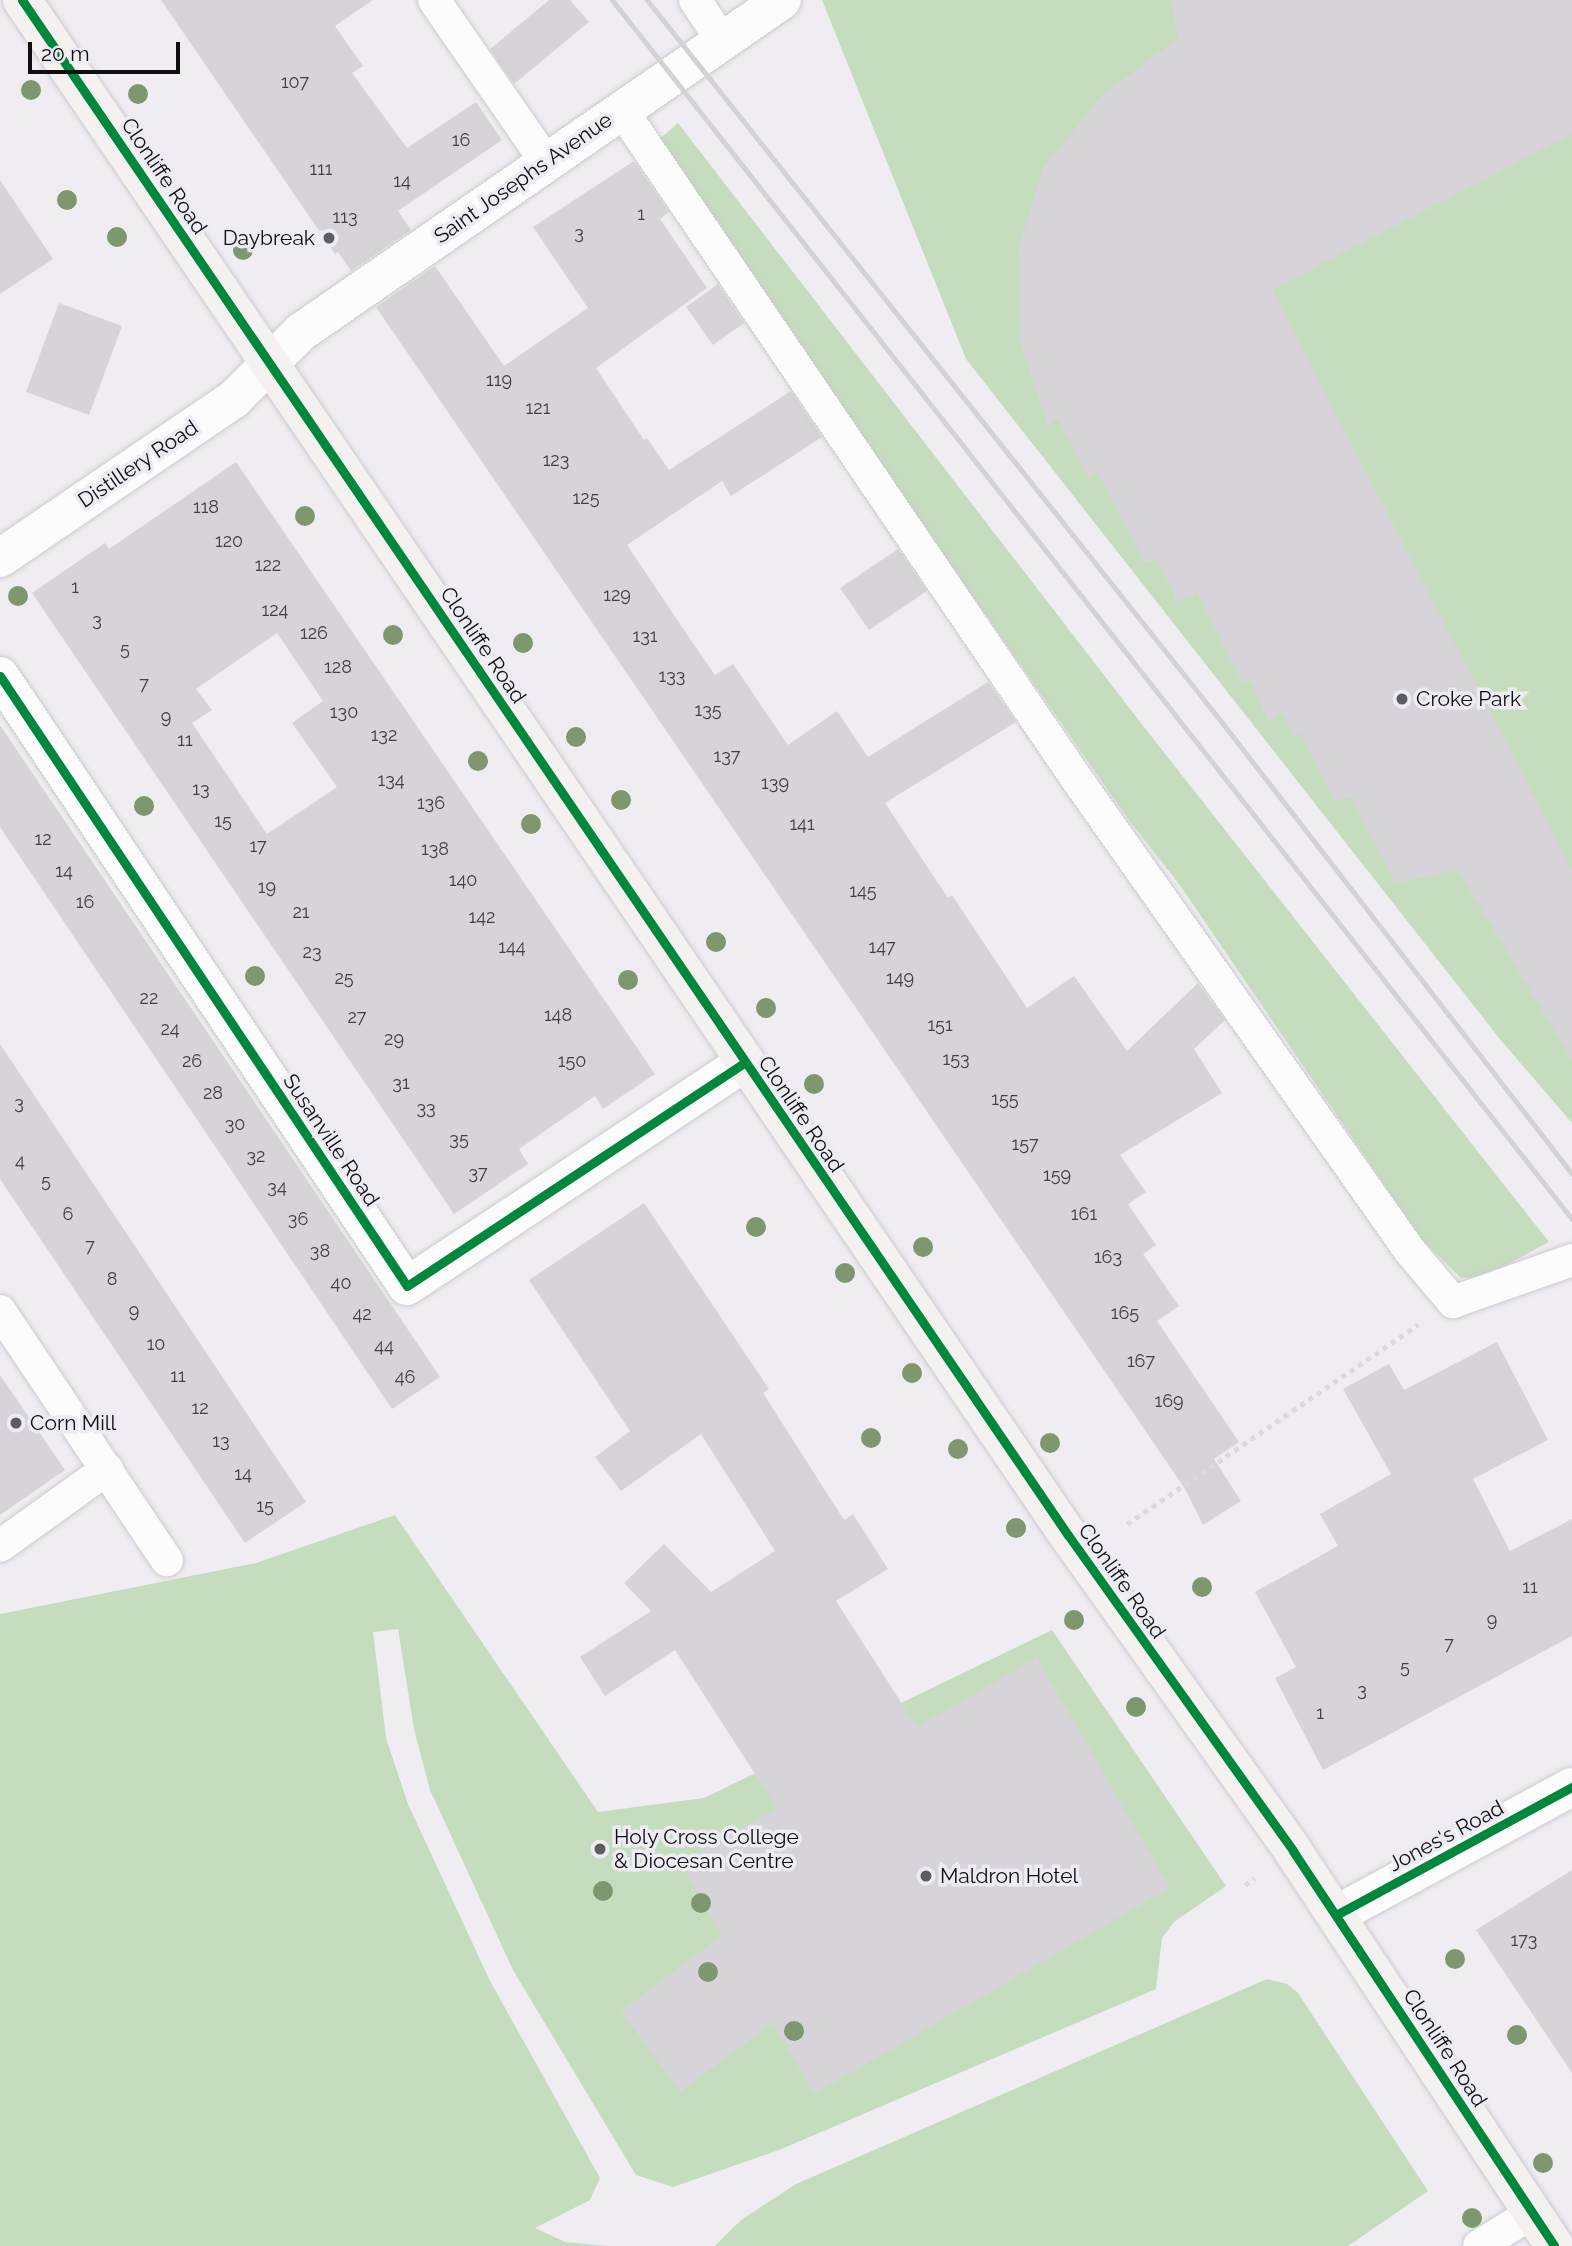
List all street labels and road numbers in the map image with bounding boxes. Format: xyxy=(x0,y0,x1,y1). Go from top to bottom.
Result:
street label: Saint Josephs Avenue xyxy=(429,107,617,249)
street label: Clonliffe Road xyxy=(116,113,212,239)
street label: Distillery Road xyxy=(73,415,203,513)
street label: Clonliffe Road xyxy=(435,582,531,708)
street label: Clonliffe Road xyxy=(753,1051,849,1177)
street label: Susanville Road xyxy=(277,1069,385,1211)
street label: Clonliffe Road xyxy=(1073,1518,1171,1644)
street label: Jones's Road xyxy=(1384,1795,1508,1877)
street label: Clonliffe Road xyxy=(1398,1984,1492,2112)

